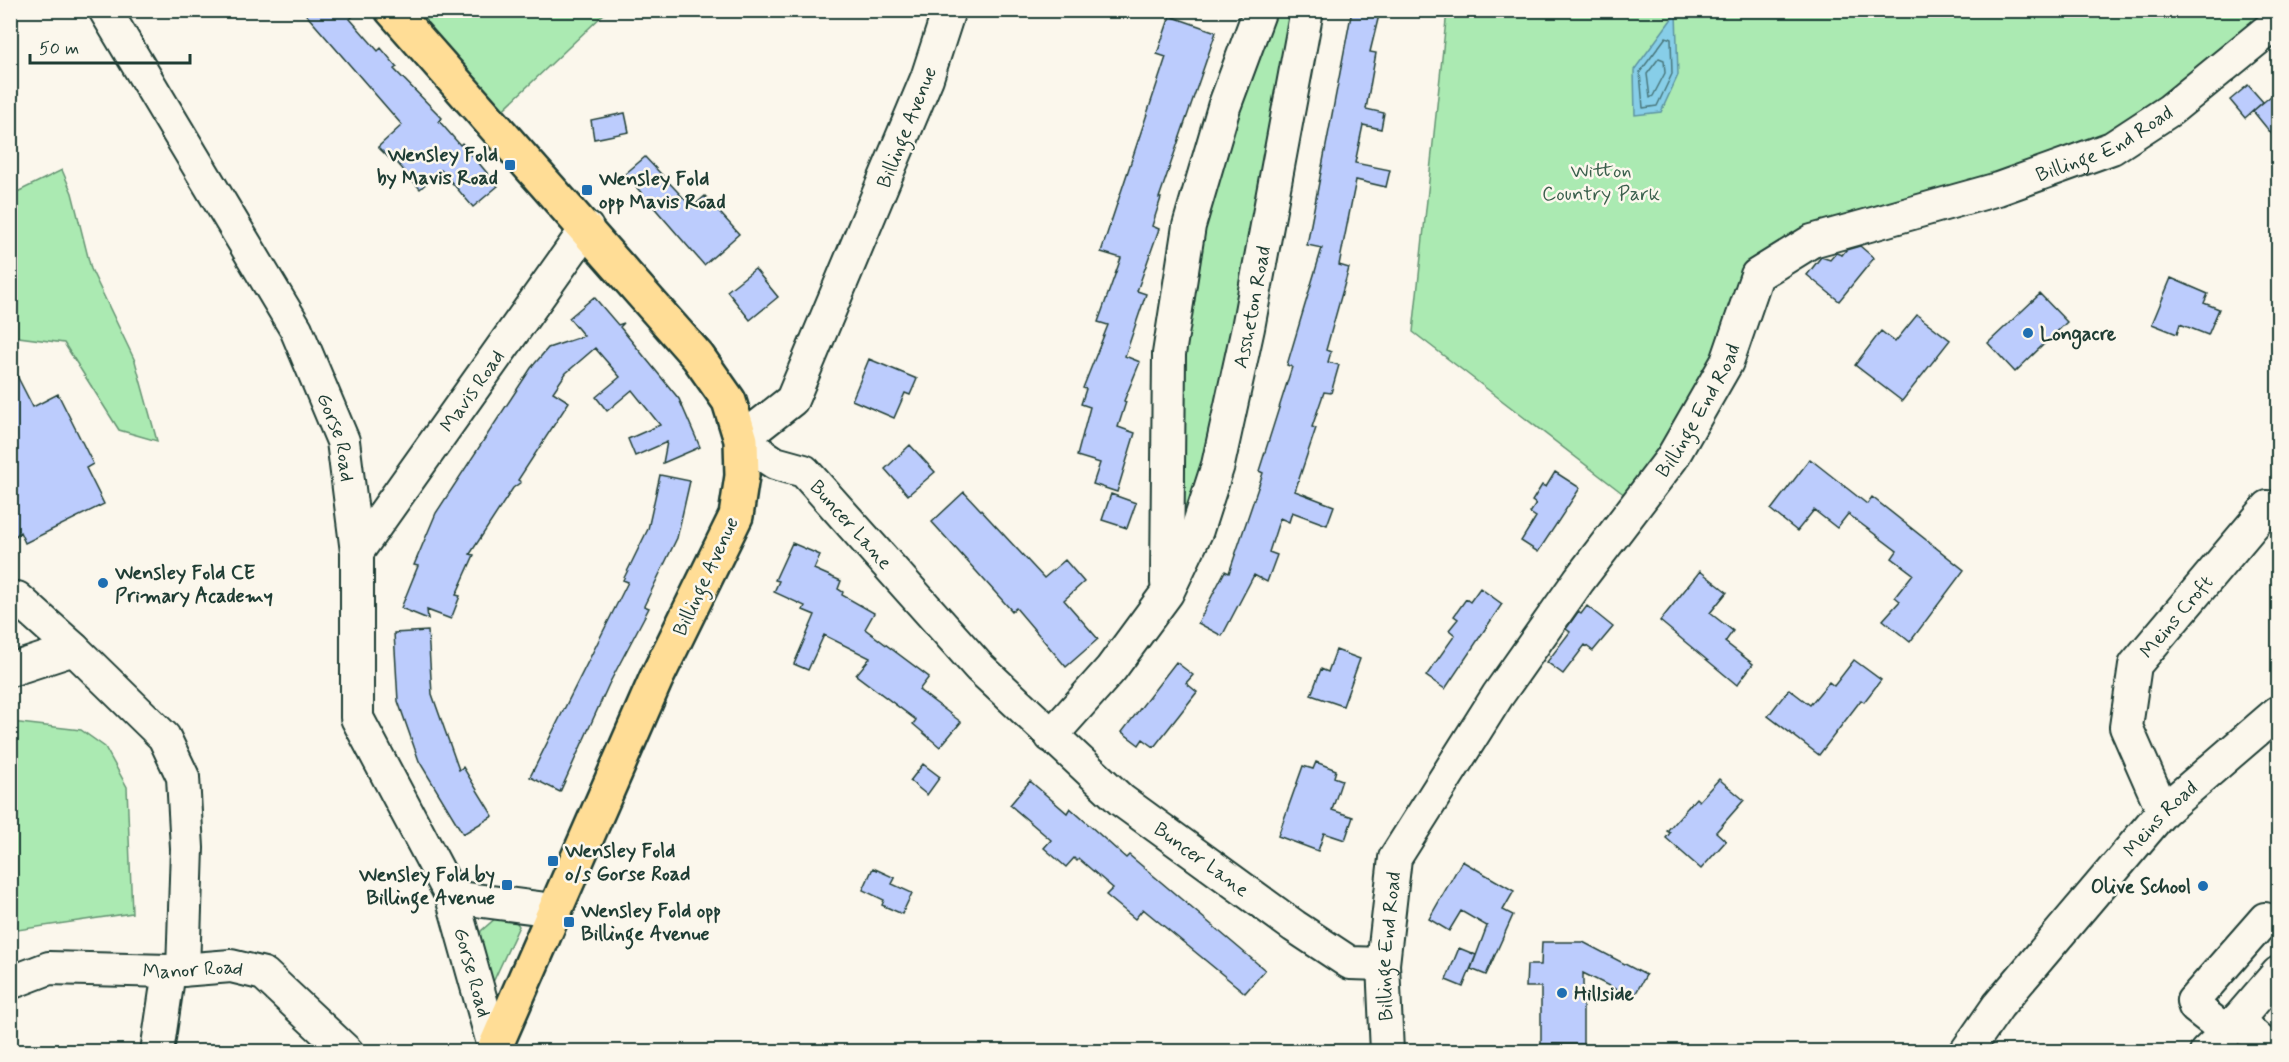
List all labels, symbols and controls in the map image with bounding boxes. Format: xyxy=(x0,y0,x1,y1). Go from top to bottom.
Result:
scale bar xyxy=(30,27,190,65)
text: 50 m xyxy=(39,37,79,61)
street label: Billinge Avenue xyxy=(871,63,946,193)
street label: Billinge End Road xyxy=(2032,100,2179,189)
place label: Wensley Fold by Mavis Road xyxy=(377,142,498,192)
marker: Wensley Fold by Mavis Road xyxy=(503,158,517,172)
park label: Witton Country Park xyxy=(1542,158,1660,208)
place label: Wensley Fold opp Mavis Road xyxy=(598,166,726,216)
marker: Wensley Fold opp Mavis Road xyxy=(580,183,594,197)
street label: Assheton Road xyxy=(1228,244,1278,371)
place label: Longacre xyxy=(2040,321,2117,350)
marker: Longacre xyxy=(2021,326,2035,340)
street label: Billinge End Road xyxy=(1650,340,1747,483)
street label: Mavis Road xyxy=(434,345,511,438)
street label: Gorse Road xyxy=(309,389,360,483)
street label: Buncer Lane xyxy=(803,475,898,576)
street label: Billinge Avenue xyxy=(667,513,748,641)
place label: Wensley Fold CE Primary Academy xyxy=(114,560,273,610)
street label: Meins Croft xyxy=(2134,570,2220,665)
marker: Wensley Fold CE Primary Academy xyxy=(96,576,110,590)
street label: Meins Road xyxy=(2118,775,2204,863)
street label: Buncer Lane xyxy=(1148,816,1254,904)
place label: Wensley Fold o/s Gorse Road xyxy=(564,838,691,888)
marker: Wensley Fold o/s Gorse Road xyxy=(546,854,560,868)
place label: Wensley Fold by Billinge Avenue xyxy=(358,862,495,914)
street label: Billinge End Road xyxy=(1371,870,1408,1022)
place label: Olive School xyxy=(2091,874,2191,901)
marker: Wensley Fold by Billinge Avenue xyxy=(500,878,514,892)
marker: Olive School xyxy=(2196,879,2210,893)
place label: Wensley Fold opp Billinge Avenue xyxy=(580,898,721,950)
marker: Wensley Fold opp Billinge Avenue xyxy=(562,915,576,929)
street label: Gorse Road xyxy=(446,925,497,1021)
street label: Manor Road xyxy=(142,954,246,986)
place label: Hillside xyxy=(1574,981,1635,1008)
marker: Hillside xyxy=(1555,986,1569,1000)

